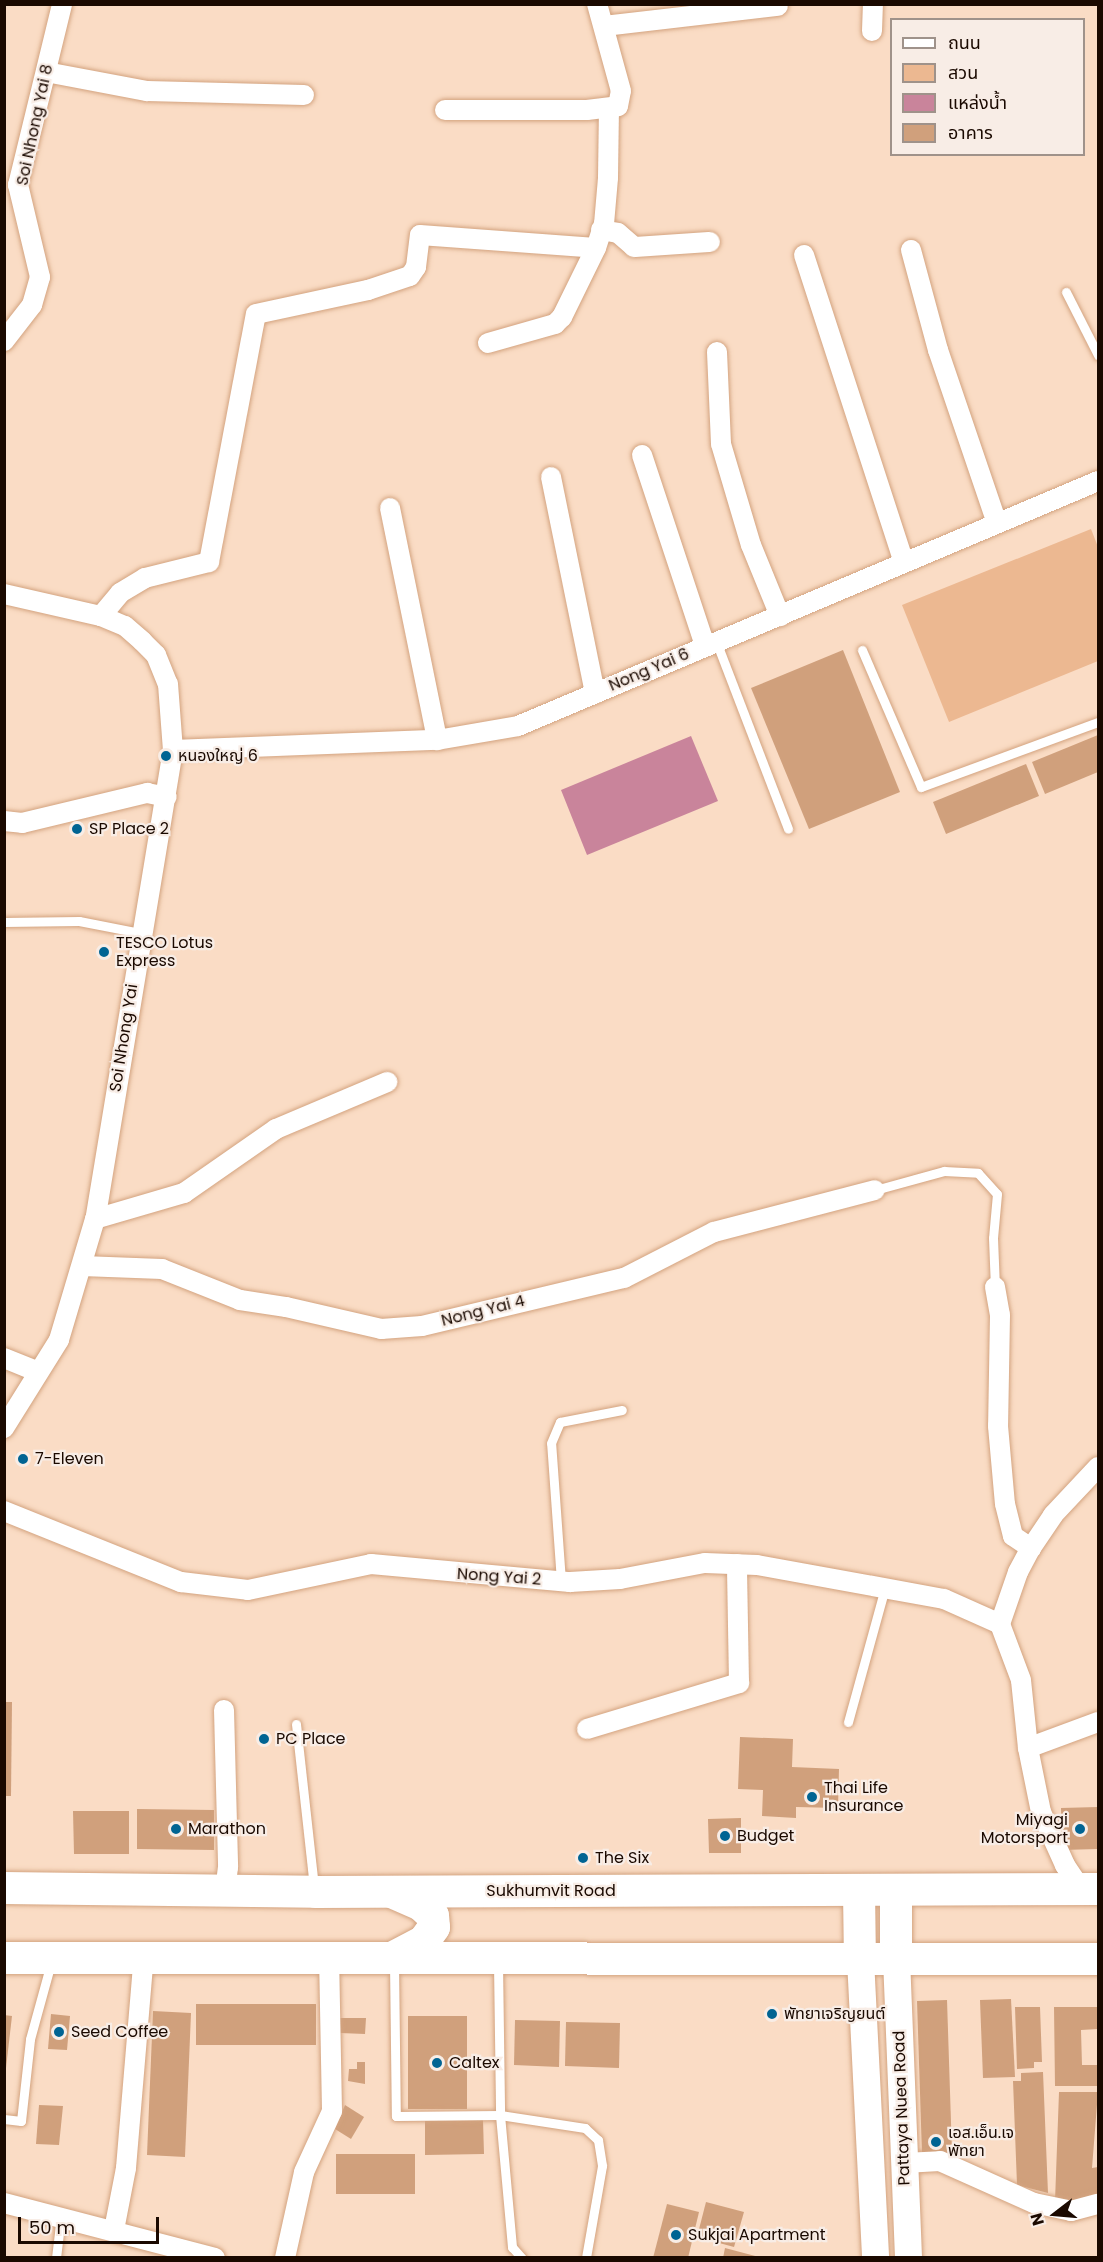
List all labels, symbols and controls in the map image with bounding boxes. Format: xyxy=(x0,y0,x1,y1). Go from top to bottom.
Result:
legend xyxy=(890,18,1085,156)
text: ถนน xyxy=(948,30,981,55)
text: สวน xyxy=(948,60,978,85)
street label: Soi Nhong Yai 8 xyxy=(13,63,57,187)
text: แหล่งน้ำ xyxy=(948,90,1007,115)
text: อาคาร xyxy=(948,120,993,145)
street label: Nong Yai 6 xyxy=(606,644,692,696)
place label: หนองใหญ่ 6 xyxy=(178,746,258,766)
marker: หนองใหญ่ 6 xyxy=(159,749,173,763)
place label: SP Place 2 xyxy=(89,819,169,839)
marker: SP Place 2 xyxy=(70,822,84,836)
place label: TESCO Lotus Express xyxy=(116,933,213,971)
marker: TESCO Lotus Express xyxy=(97,945,111,959)
street label: Soi Nhong Yai xyxy=(106,983,142,1093)
street label: Nong Yai 4 xyxy=(439,1291,527,1331)
place label: 7-Eleven xyxy=(35,1449,104,1469)
marker: 7-Eleven xyxy=(16,1452,30,1466)
street label: Nong Yai 2 xyxy=(456,1564,542,1590)
place label: PC Place xyxy=(276,1729,346,1749)
marker: PC Place xyxy=(257,1732,271,1746)
place label: Thai Life Insurance xyxy=(824,1778,903,1816)
marker: Thai Life Insurance xyxy=(805,1790,819,1804)
place label: Miyagi Motorsport xyxy=(981,1810,1068,1848)
place label: Marathon xyxy=(188,1819,266,1839)
marker: Marathon xyxy=(169,1822,183,1836)
marker: Miyagi Motorsport xyxy=(1073,1822,1087,1836)
place label: Budget xyxy=(737,1826,794,1846)
marker: Budget xyxy=(718,1829,732,1843)
place label: The Six xyxy=(595,1848,649,1868)
marker: The Six xyxy=(576,1851,590,1865)
street label: Sukhumvit Road xyxy=(486,1881,616,1901)
place label: พัทยาเจริญยนต์ xyxy=(784,2004,885,2024)
marker: พัทยาเจริญยนต์ xyxy=(765,2007,779,2021)
place label: Seed Coffee xyxy=(71,2022,168,2042)
marker: Seed Coffee xyxy=(52,2025,66,2039)
street label: Pattaya Nuea Road xyxy=(890,2030,914,2186)
place label: Caltex xyxy=(449,2053,500,2073)
marker: Caltex xyxy=(430,2056,444,2070)
place label: เอส.เอ็น.เจ พัทยา xyxy=(948,2123,1014,2161)
marker: เอส.เอ็น.เจ พัทยา xyxy=(929,2135,943,2149)
north arrow xyxy=(1025,2184,1085,2244)
scale bar xyxy=(21,2205,162,2243)
text: N xyxy=(1025,2210,1050,2228)
text: 50 m xyxy=(29,2215,75,2240)
place label: Sukjai Apartment xyxy=(688,2225,826,2245)
marker: Sukjai Apartment xyxy=(669,2228,683,2242)

